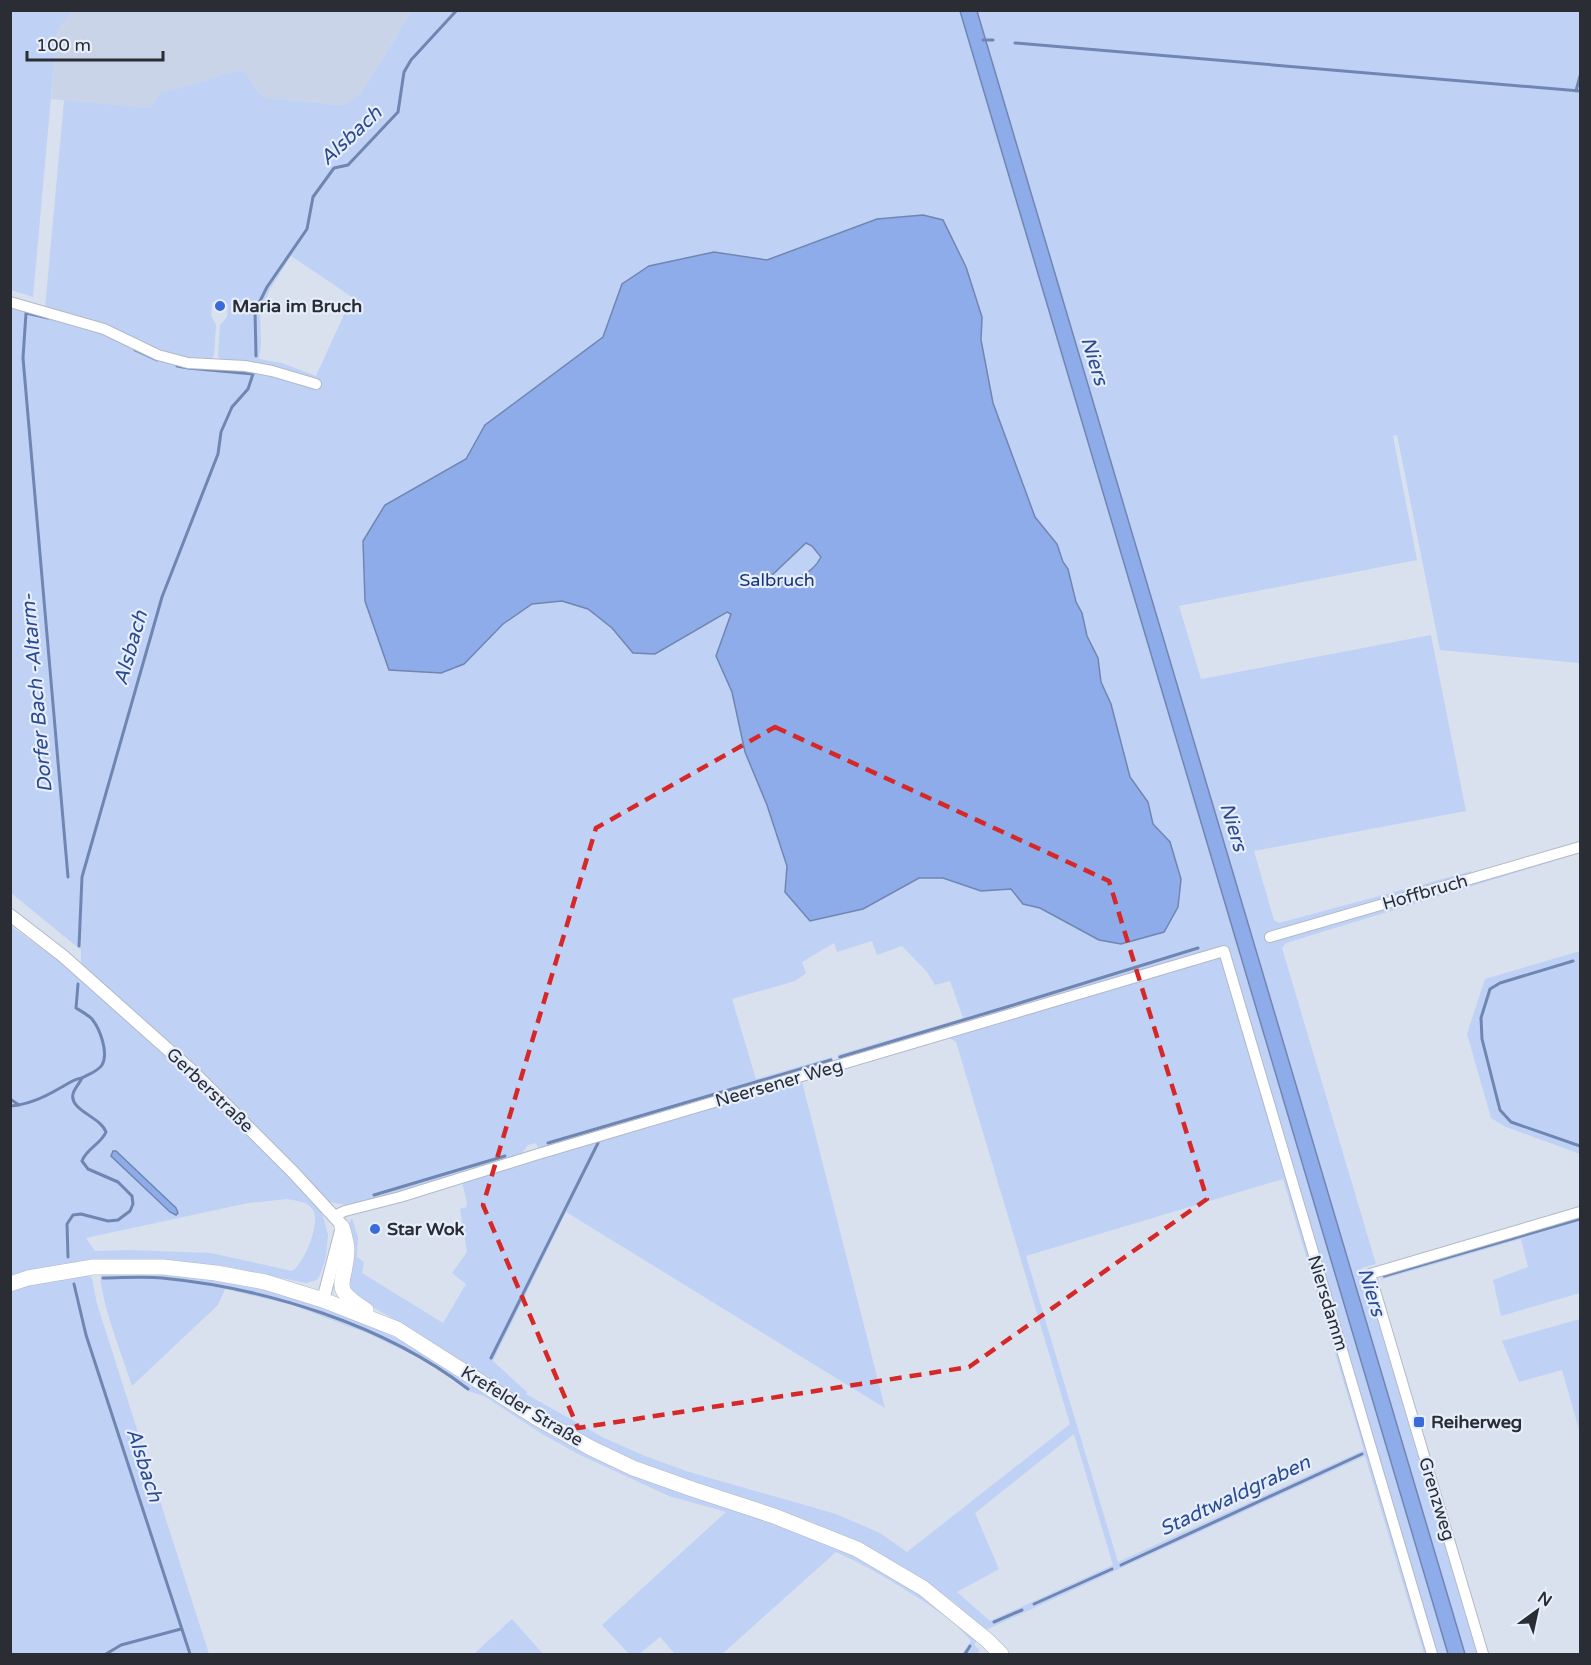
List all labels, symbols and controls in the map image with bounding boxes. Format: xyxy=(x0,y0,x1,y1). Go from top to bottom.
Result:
scale bar xyxy=(27,24,164,62)
text: 100 m xyxy=(36,34,91,56)
water label: Alsbach xyxy=(315,101,388,171)
place label: Maria im Bruch xyxy=(232,295,362,317)
marker: Maria im Bruch xyxy=(213,299,227,313)
water label: Niers xyxy=(1075,334,1113,389)
park label: Salbruch xyxy=(739,569,815,591)
water label: Dorfer Bach -Altarm- xyxy=(16,592,58,793)
water label: Alsbach xyxy=(109,607,153,688)
water label: Niers xyxy=(1214,800,1252,855)
street label: Hoffbruch xyxy=(1380,869,1470,915)
street label: Gerberstraße xyxy=(162,1043,258,1137)
street label: Neersener Weg xyxy=(713,1054,845,1112)
place label: Star Wok xyxy=(387,1218,465,1240)
marker: Star Wok xyxy=(368,1222,382,1236)
street label: Niersdamm xyxy=(1303,1252,1353,1354)
water label: Niers xyxy=(1352,1265,1390,1320)
street label: Krefelder Straße xyxy=(457,1361,587,1451)
place label: Reiherweg xyxy=(1431,1411,1522,1433)
marker: Reiherweg xyxy=(1412,1415,1426,1429)
water label: Alsbach xyxy=(121,1425,167,1506)
water label: Stadtwaldgraben xyxy=(1156,1450,1315,1541)
street label: Grenzweg xyxy=(1414,1455,1460,1543)
north arrow xyxy=(1507,1581,1567,1641)
text: N xyxy=(1534,1587,1555,1611)

